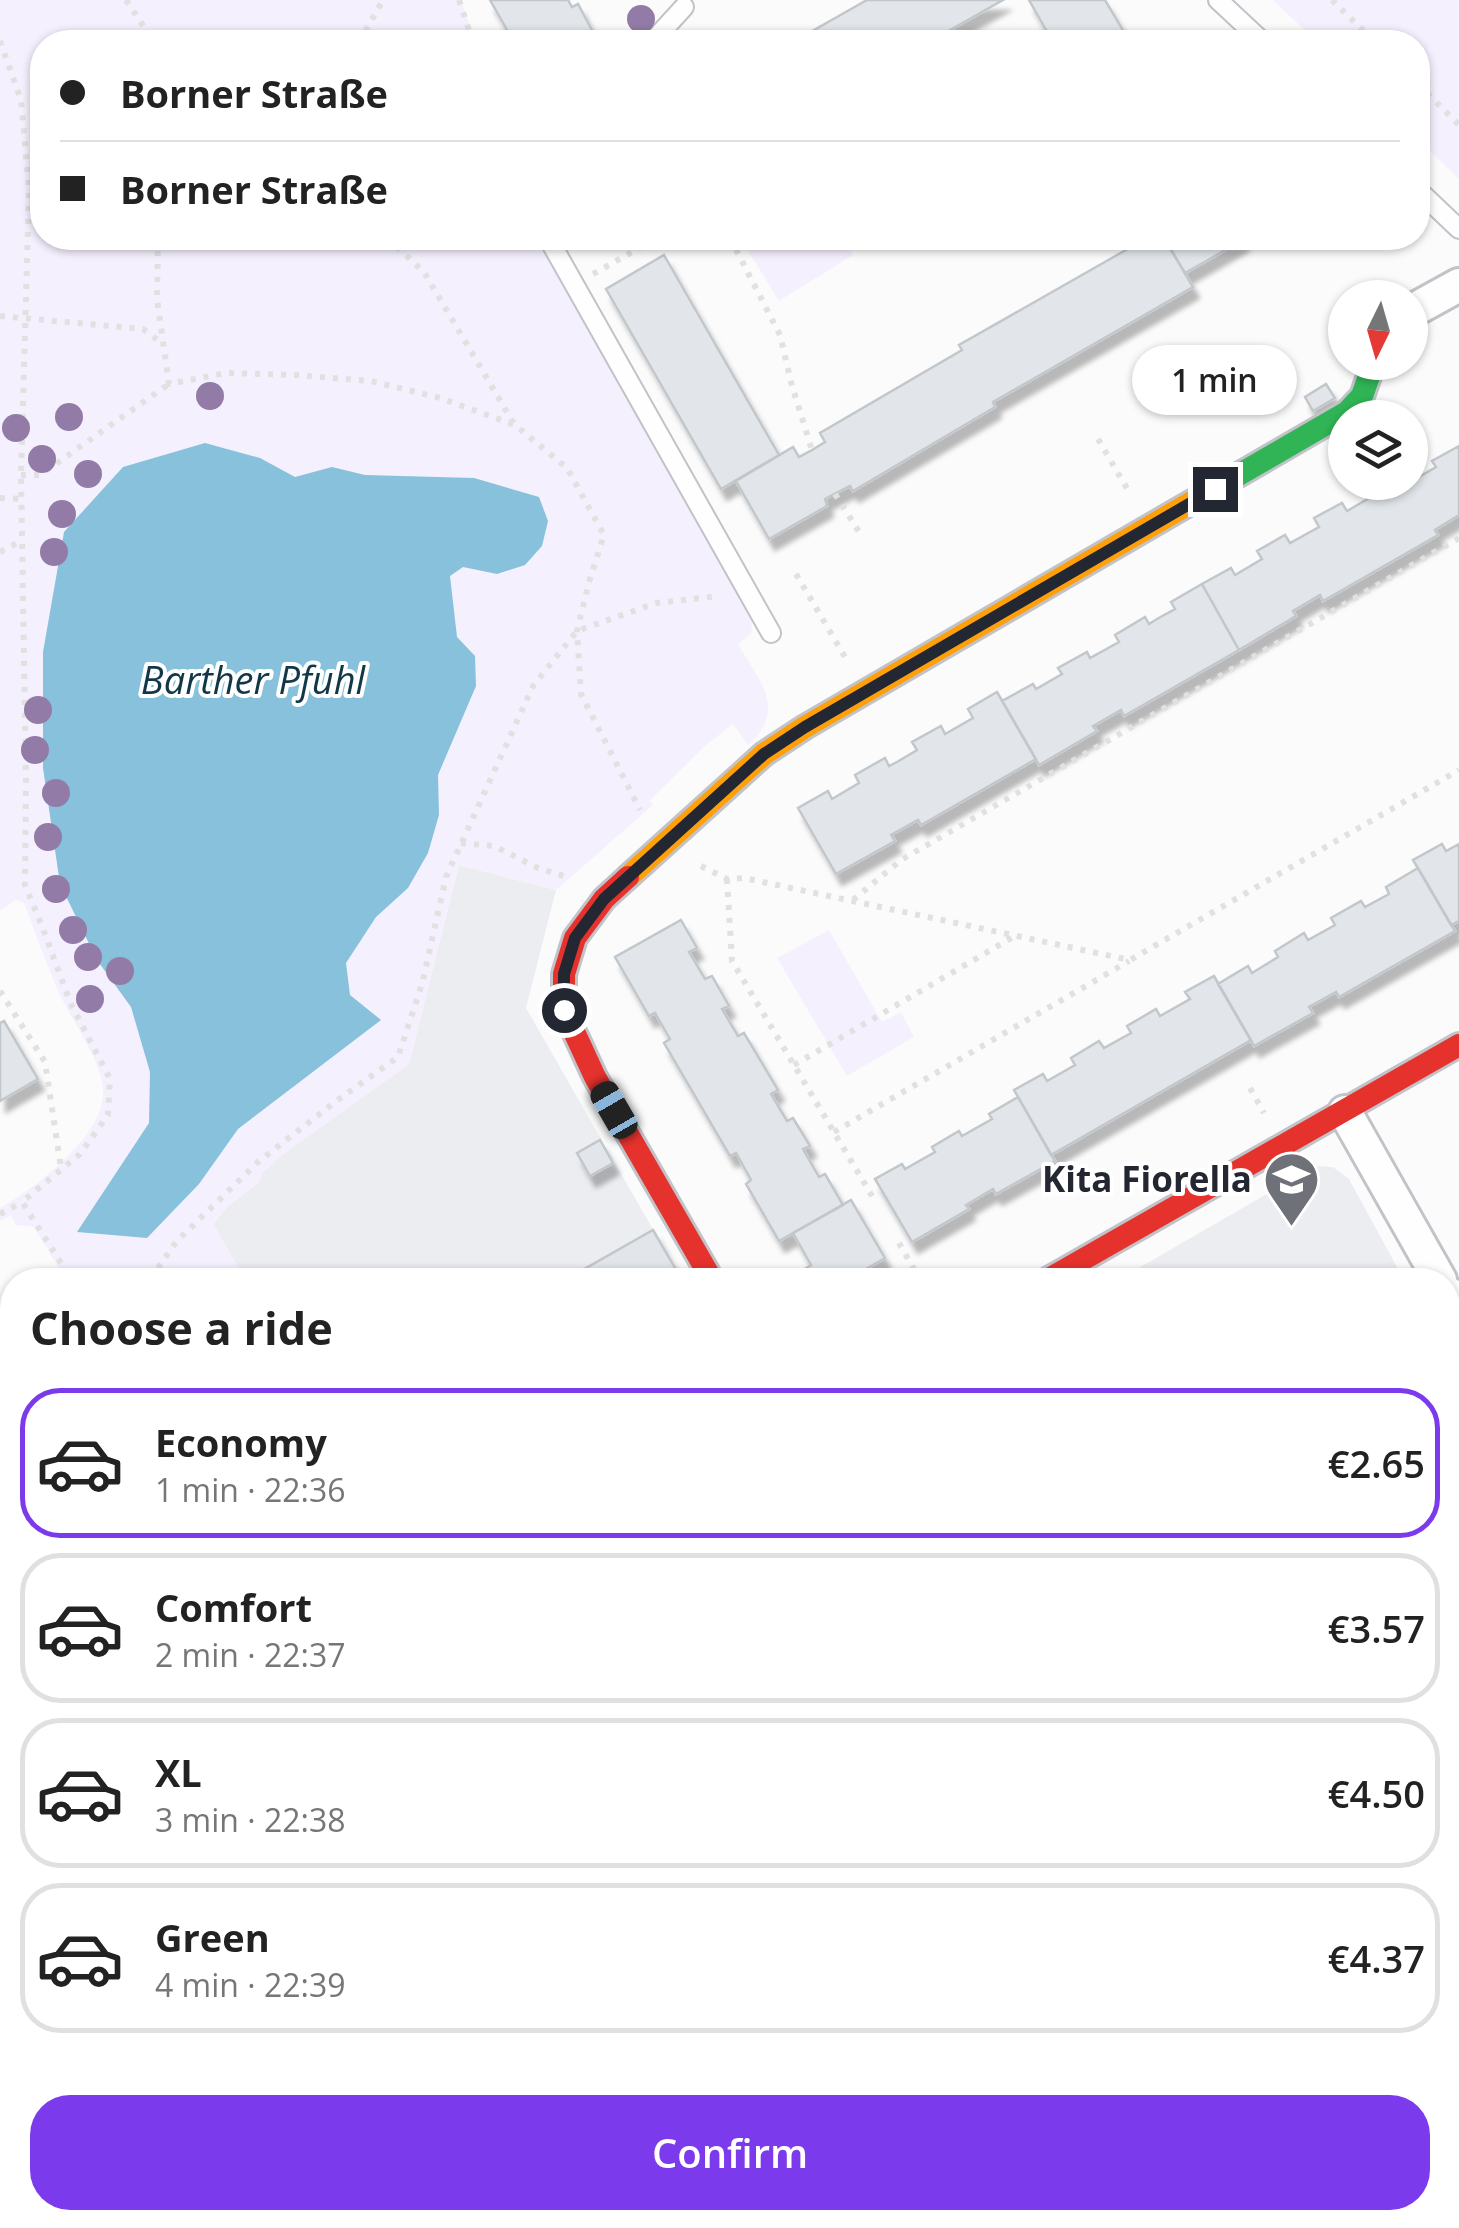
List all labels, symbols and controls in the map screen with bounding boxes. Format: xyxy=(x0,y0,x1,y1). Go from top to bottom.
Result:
text: Borner Straße xyxy=(120,67,388,119)
text: Borner Straße xyxy=(120,163,388,215)
north arrow xyxy=(1328,280,1428,380)
map controls xyxy=(1328,280,1428,500)
callout: 1 min xyxy=(1132,344,1298,414)
text: 1 min xyxy=(1171,358,1258,401)
button: layers xyxy=(1328,400,1428,500)
route end xyxy=(1193,467,1238,512)
water label: Barther Pfuhl xyxy=(141,653,367,705)
route start xyxy=(542,988,587,1033)
car xyxy=(586,1077,642,1143)
school or university icon: Kita Fiorella xyxy=(1261,1150,1321,1229)
place label: Kita Fiorella xyxy=(1042,1155,1252,1202)
text: Choose a ride xyxy=(30,1297,333,1358)
text: Economy xyxy=(155,1416,327,1468)
icon: car xyxy=(35,1418,125,1508)
text: €2.65 xyxy=(1328,1437,1425,1489)
text: 1 min · 22:36 xyxy=(155,1468,346,1511)
text: Comfort xyxy=(155,1581,312,1633)
icon: car xyxy=(35,1583,125,1673)
text: €3.57 xyxy=(1328,1602,1425,1654)
text: 2 min · 22:37 xyxy=(155,1633,346,1676)
text: XL xyxy=(155,1746,202,1798)
icon: car xyxy=(35,1748,125,1838)
text: €4.50 xyxy=(1328,1767,1425,1819)
text: 3 min · 22:38 xyxy=(155,1798,346,1841)
text: Green xyxy=(155,1911,270,1963)
icon: car xyxy=(35,1913,125,2003)
text: €4.37 xyxy=(1328,1932,1425,1984)
text: 4 min · 22:39 xyxy=(155,1963,346,2006)
button: Confirm xyxy=(30,2095,1430,2210)

